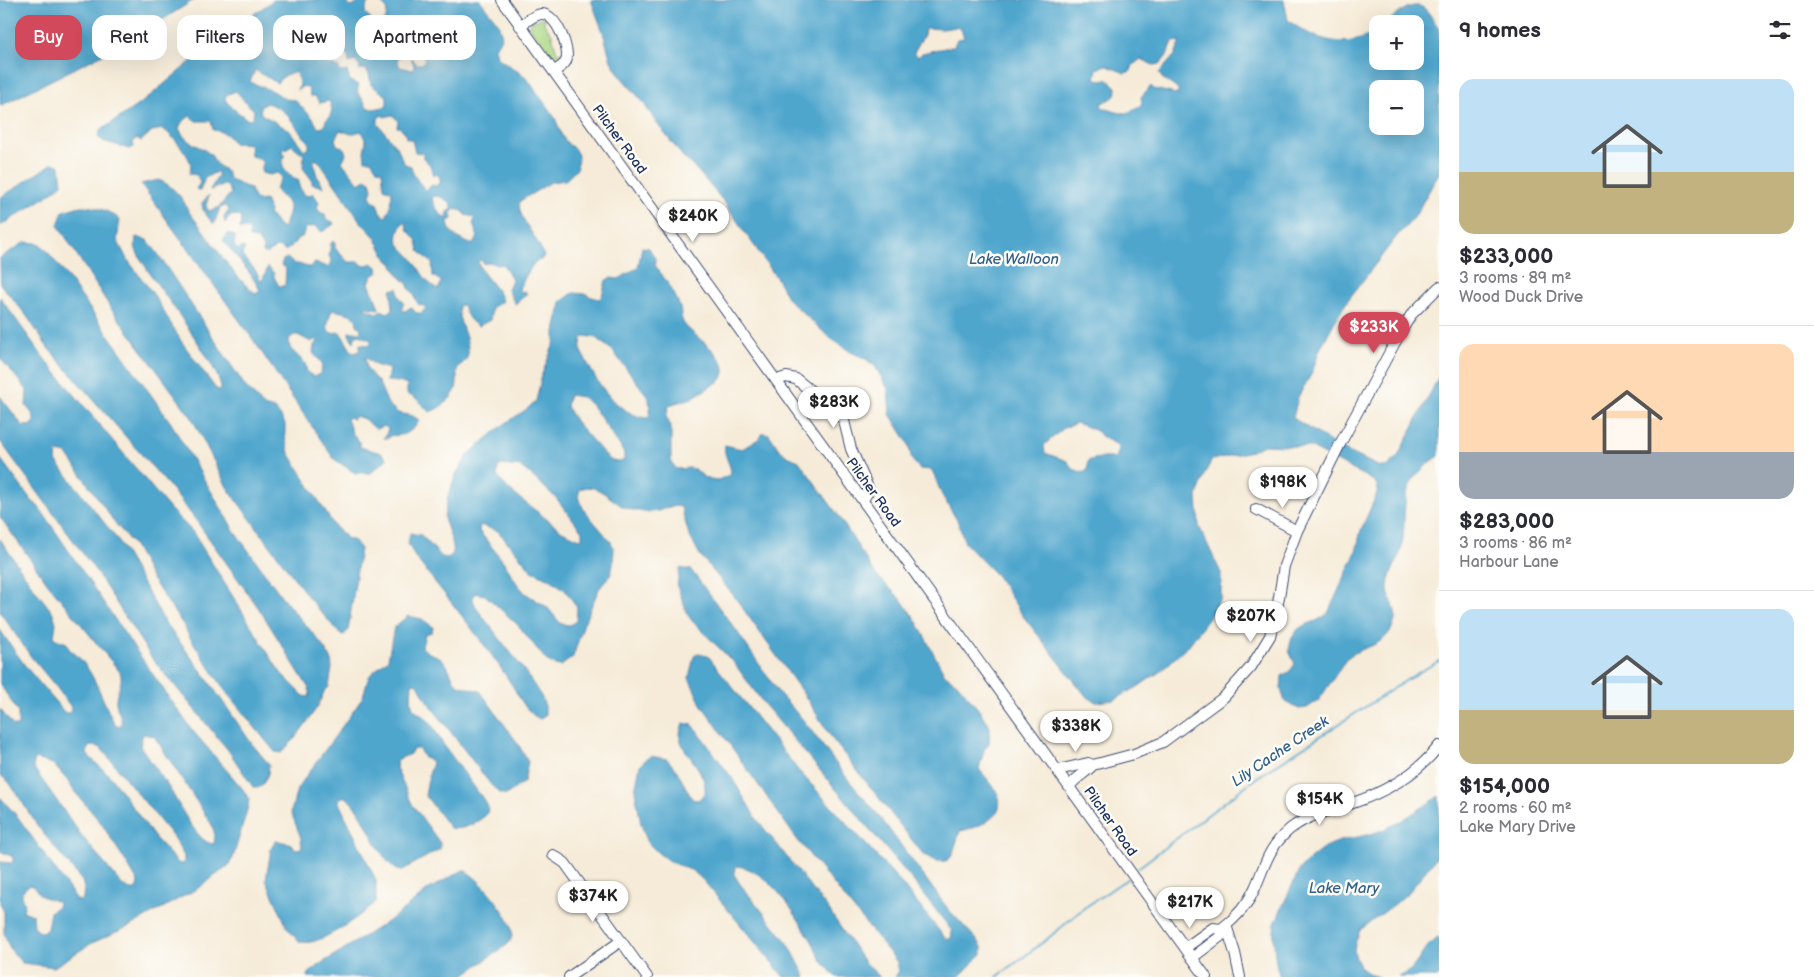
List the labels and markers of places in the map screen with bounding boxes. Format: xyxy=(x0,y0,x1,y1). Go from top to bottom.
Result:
pin: $240K xyxy=(658,200,728,243)
pin: $233K xyxy=(1339,312,1409,354)
pin: $283K xyxy=(799,386,869,429)
pin: $198K xyxy=(1248,466,1318,509)
pin: $207K xyxy=(1216,600,1286,643)
pin: $338K xyxy=(1041,710,1111,753)
pin: $154K xyxy=(1285,784,1355,826)
pin: $374K xyxy=(558,880,628,923)
pin: $217K xyxy=(1155,886,1225,929)

